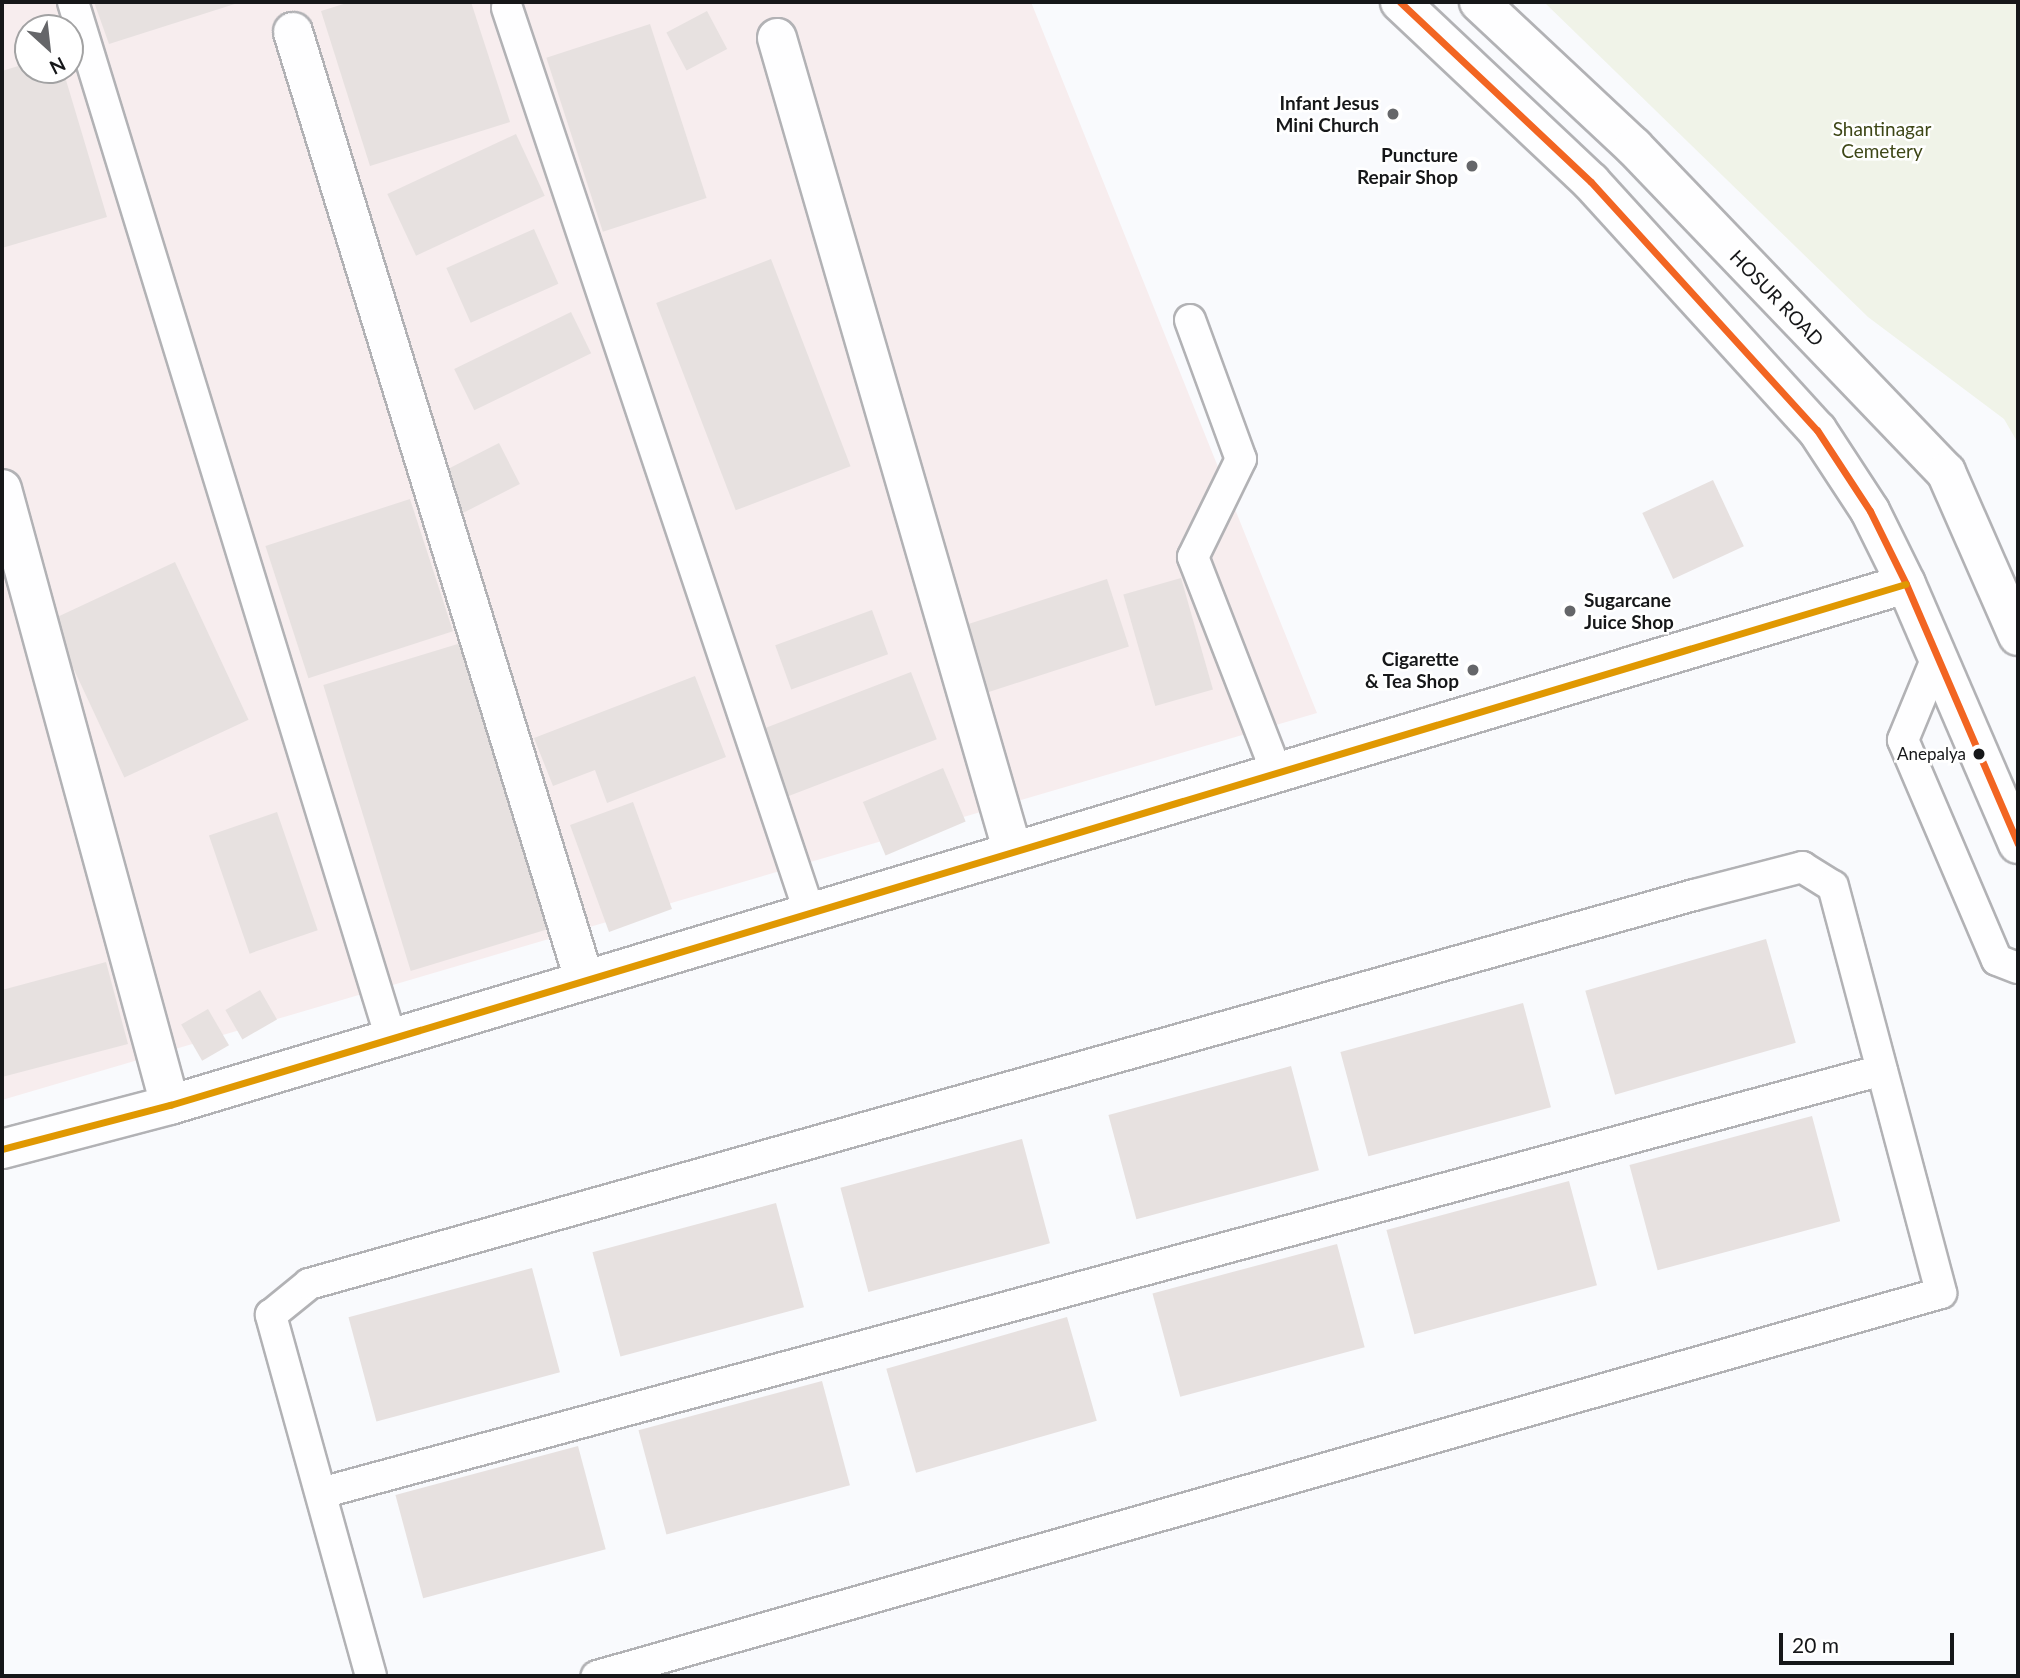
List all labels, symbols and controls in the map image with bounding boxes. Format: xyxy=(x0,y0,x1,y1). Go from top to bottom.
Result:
north arrow xyxy=(14,14,84,84)
text: N xyxy=(46,53,70,80)
place label: Infant Jesus Mini Church xyxy=(1276,92,1379,136)
marker: Infant Jesus Mini Church xyxy=(1385,106,1401,122)
park label: Shantinagar Cemetery xyxy=(1833,118,1931,162)
place label: Puncture Repair Shop xyxy=(1357,144,1458,188)
marker: Puncture Repair Shop xyxy=(1464,158,1480,174)
street label: HOSUR ROAD xyxy=(1725,245,1829,351)
place label: Sugarcane Juice Shop xyxy=(1584,589,1674,633)
marker: Sugarcane Juice Shop xyxy=(1562,603,1578,619)
place label: Cigarette & Tea Shop xyxy=(1364,648,1459,692)
marker: Cigarette & Tea Shop xyxy=(1465,662,1481,678)
place label: Anepalya xyxy=(1897,744,1966,764)
marker: Anepalya xyxy=(1972,747,1986,761)
scale bar xyxy=(1782,1618,1957,1662)
text: 20 m xyxy=(1792,1632,1839,1657)

